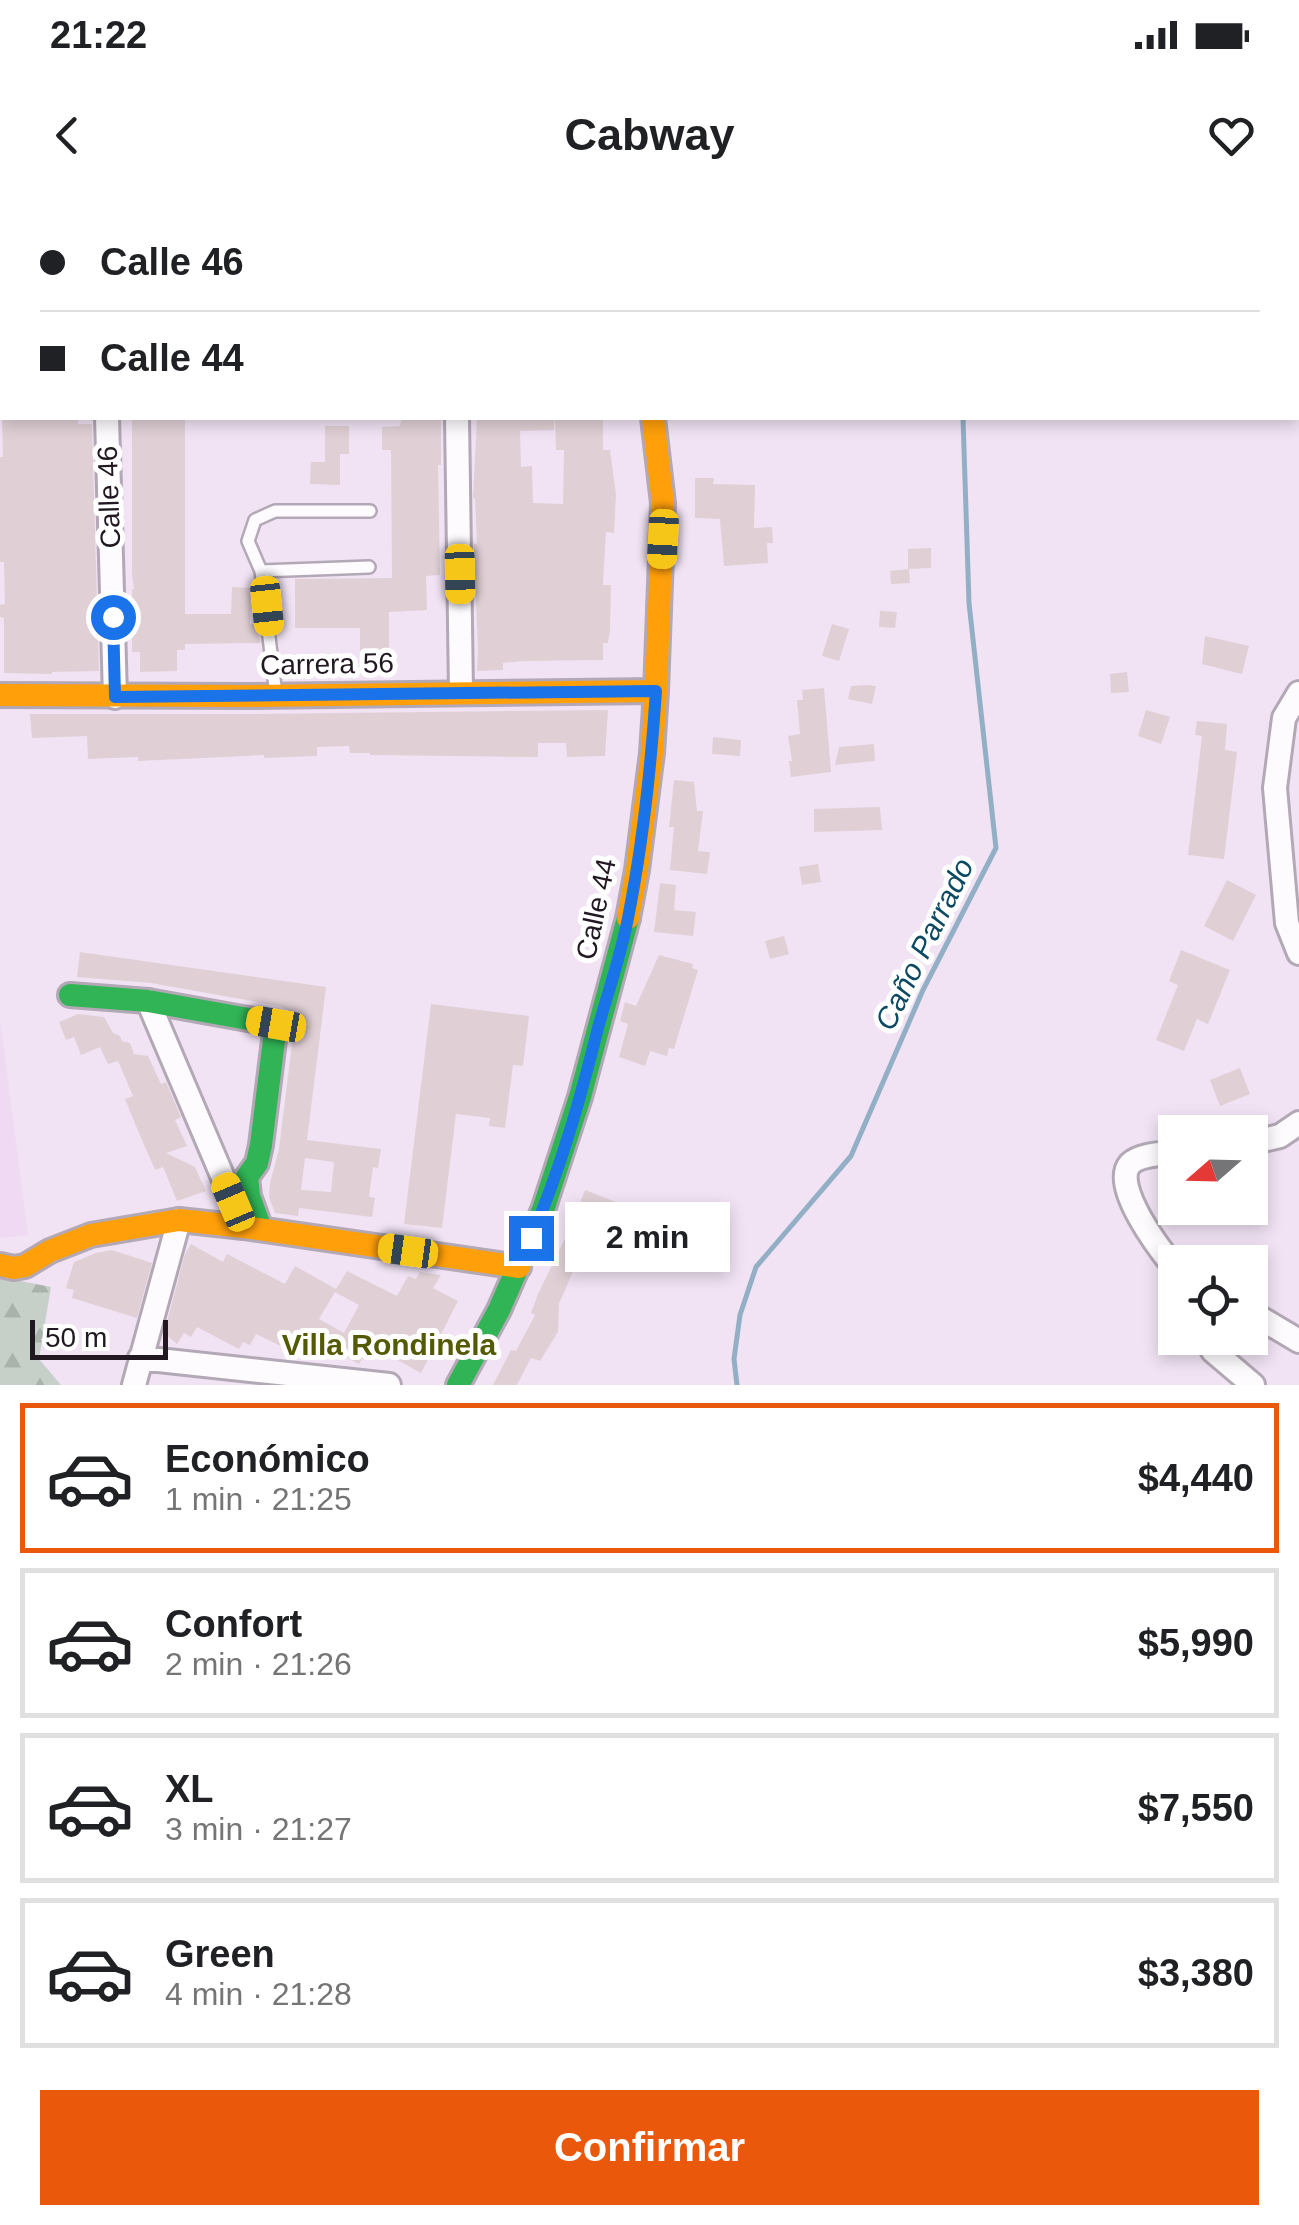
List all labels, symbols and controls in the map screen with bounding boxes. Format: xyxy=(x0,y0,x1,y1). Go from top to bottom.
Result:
text: 21:22 xyxy=(50,14,147,56)
icon: back xyxy=(40,108,95,163)
icon: heart xyxy=(1204,108,1259,163)
text: Cabway xyxy=(564,109,735,160)
text: Calle 46 xyxy=(100,241,244,283)
text: Calle 44 xyxy=(100,337,244,379)
street label: Calle 46 xyxy=(92,445,126,549)
car xyxy=(646,508,680,570)
car xyxy=(444,544,476,604)
car xyxy=(249,575,285,637)
route start xyxy=(91,595,136,640)
street label: Carrera 56 xyxy=(260,647,394,681)
water label: Caño Parrado xyxy=(868,853,980,1035)
street label: Calle 44 xyxy=(570,856,622,962)
car xyxy=(244,1004,308,1044)
north arrow xyxy=(1158,1115,1268,1225)
map controls xyxy=(1158,1115,1268,1355)
car xyxy=(207,1169,259,1235)
callout: 2 min xyxy=(566,1203,731,1273)
route end xyxy=(509,1216,554,1261)
text: 2 min xyxy=(606,1219,689,1255)
car xyxy=(376,1232,440,1270)
button: locate xyxy=(1158,1245,1268,1355)
scale bar xyxy=(30,1315,168,1360)
text: 50 m xyxy=(45,1322,107,1353)
district label: Villa Rondinela xyxy=(282,1328,497,1361)
icon: car xyxy=(45,1433,135,1523)
text: Económico xyxy=(165,1438,370,1480)
text: $4,440 xyxy=(1138,1457,1254,1499)
text: 1 min · 21:25 xyxy=(165,1481,352,1517)
icon: car xyxy=(45,1598,135,1688)
text: Confort xyxy=(165,1603,302,1645)
text: $5,990 xyxy=(1138,1622,1254,1664)
text: 2 min · 21:26 xyxy=(165,1646,352,1682)
icon: car xyxy=(45,1763,135,1853)
text: XL xyxy=(165,1768,214,1810)
text: $7,550 xyxy=(1138,1787,1254,1829)
text: 3 min · 21:27 xyxy=(165,1811,352,1847)
icon: car xyxy=(45,1928,135,2018)
text: Green xyxy=(165,1933,275,1975)
text: $3,380 xyxy=(1138,1952,1254,1994)
text: 4 min · 21:28 xyxy=(165,1976,352,2012)
button: Confirmar xyxy=(40,2090,1259,2205)

